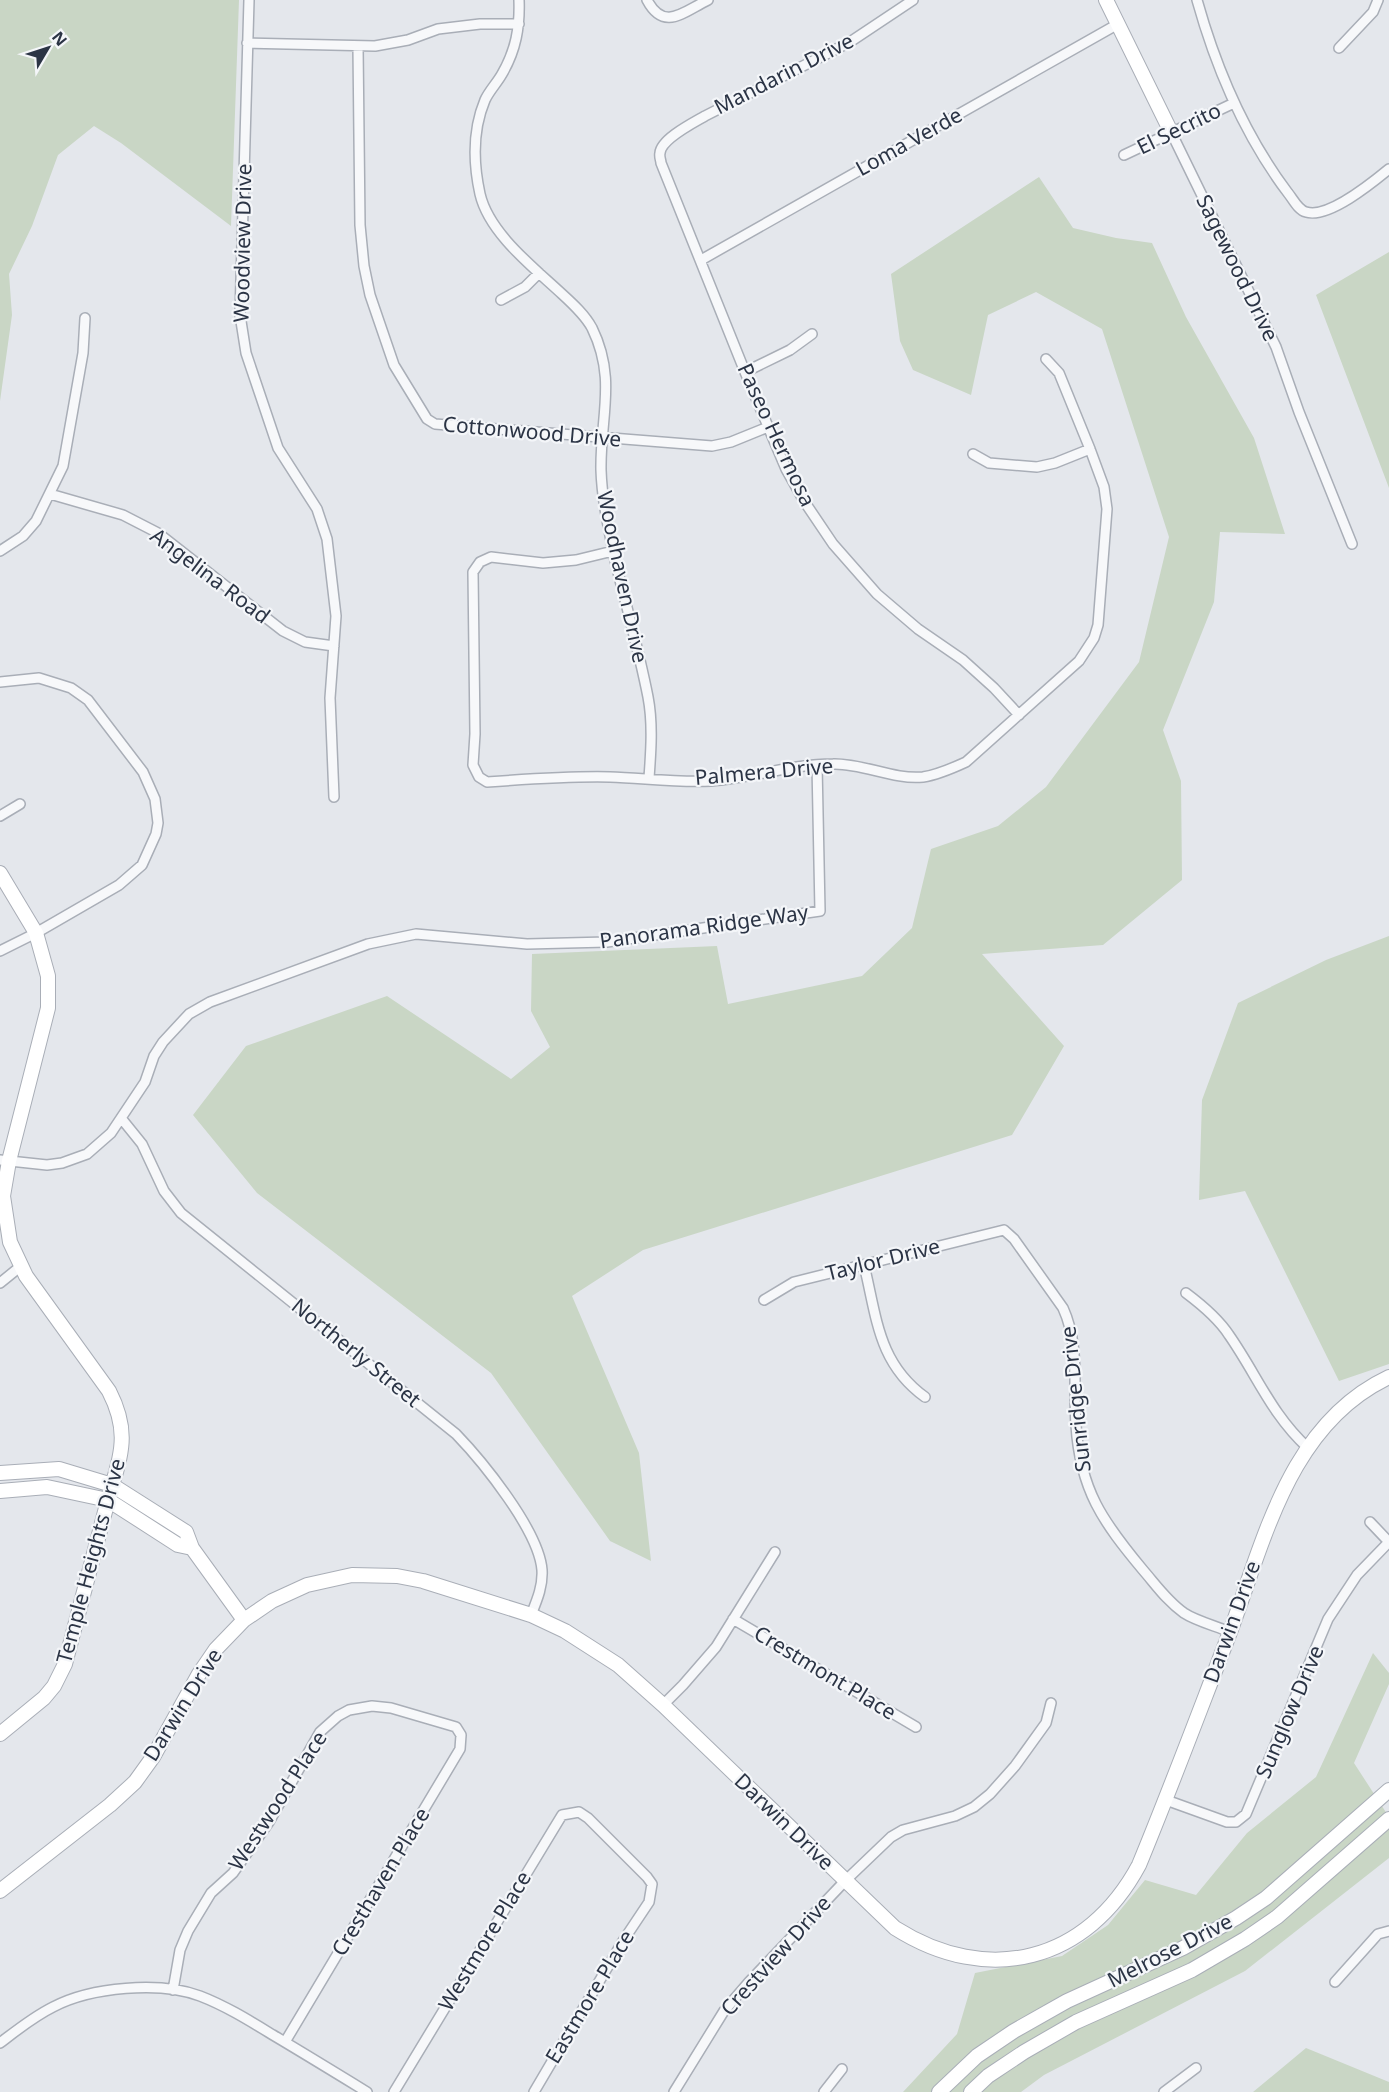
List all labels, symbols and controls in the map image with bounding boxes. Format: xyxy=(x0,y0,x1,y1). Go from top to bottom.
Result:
north arrow xyxy=(18,18,78,78)
street label: Mandarin Drive xyxy=(709,26,858,120)
text: N xyxy=(47,27,72,51)
street label: El Secrito xyxy=(1132,96,1225,160)
street label: Loma Verde xyxy=(850,100,967,182)
street label: Woodview Drive xyxy=(227,163,257,323)
street label: Sagewood Drive xyxy=(1190,190,1286,346)
street label: Paseo Hermosa xyxy=(732,359,822,511)
street label: Cottonwood Drive xyxy=(442,409,622,453)
street label: Woodhaven Drive xyxy=(591,488,655,665)
street label: Angelina Road xyxy=(145,521,276,629)
street label: Palmera Drive xyxy=(694,751,834,791)
street label: Panorama Ridge Way xyxy=(598,897,810,955)
street label: Taylor Drive xyxy=(823,1231,943,1287)
street label: Northerly Street xyxy=(286,1291,427,1413)
street label: Sunridge Drive xyxy=(1053,1325,1097,1473)
street label: Temple Heights Drive xyxy=(49,1455,131,1666)
street label: Darwin Drive xyxy=(1196,1557,1266,1687)
street label: Crestmont Place xyxy=(749,1619,902,1726)
street label: Sunglow Drive xyxy=(1248,1641,1330,1782)
street label: Darwin Drive xyxy=(136,1643,228,1766)
street label: Westwood Place xyxy=(222,1725,333,1875)
street label: Darwin Drive xyxy=(729,1767,840,1876)
street label: Cresthaven Place xyxy=(325,1802,436,1961)
street label: Westmore Place xyxy=(431,1865,537,2016)
street label: Crestview Drive xyxy=(714,1889,837,2021)
street label: Melrose Drive xyxy=(1102,1907,1237,1994)
street label: Eastmore Place xyxy=(538,1925,640,2068)

